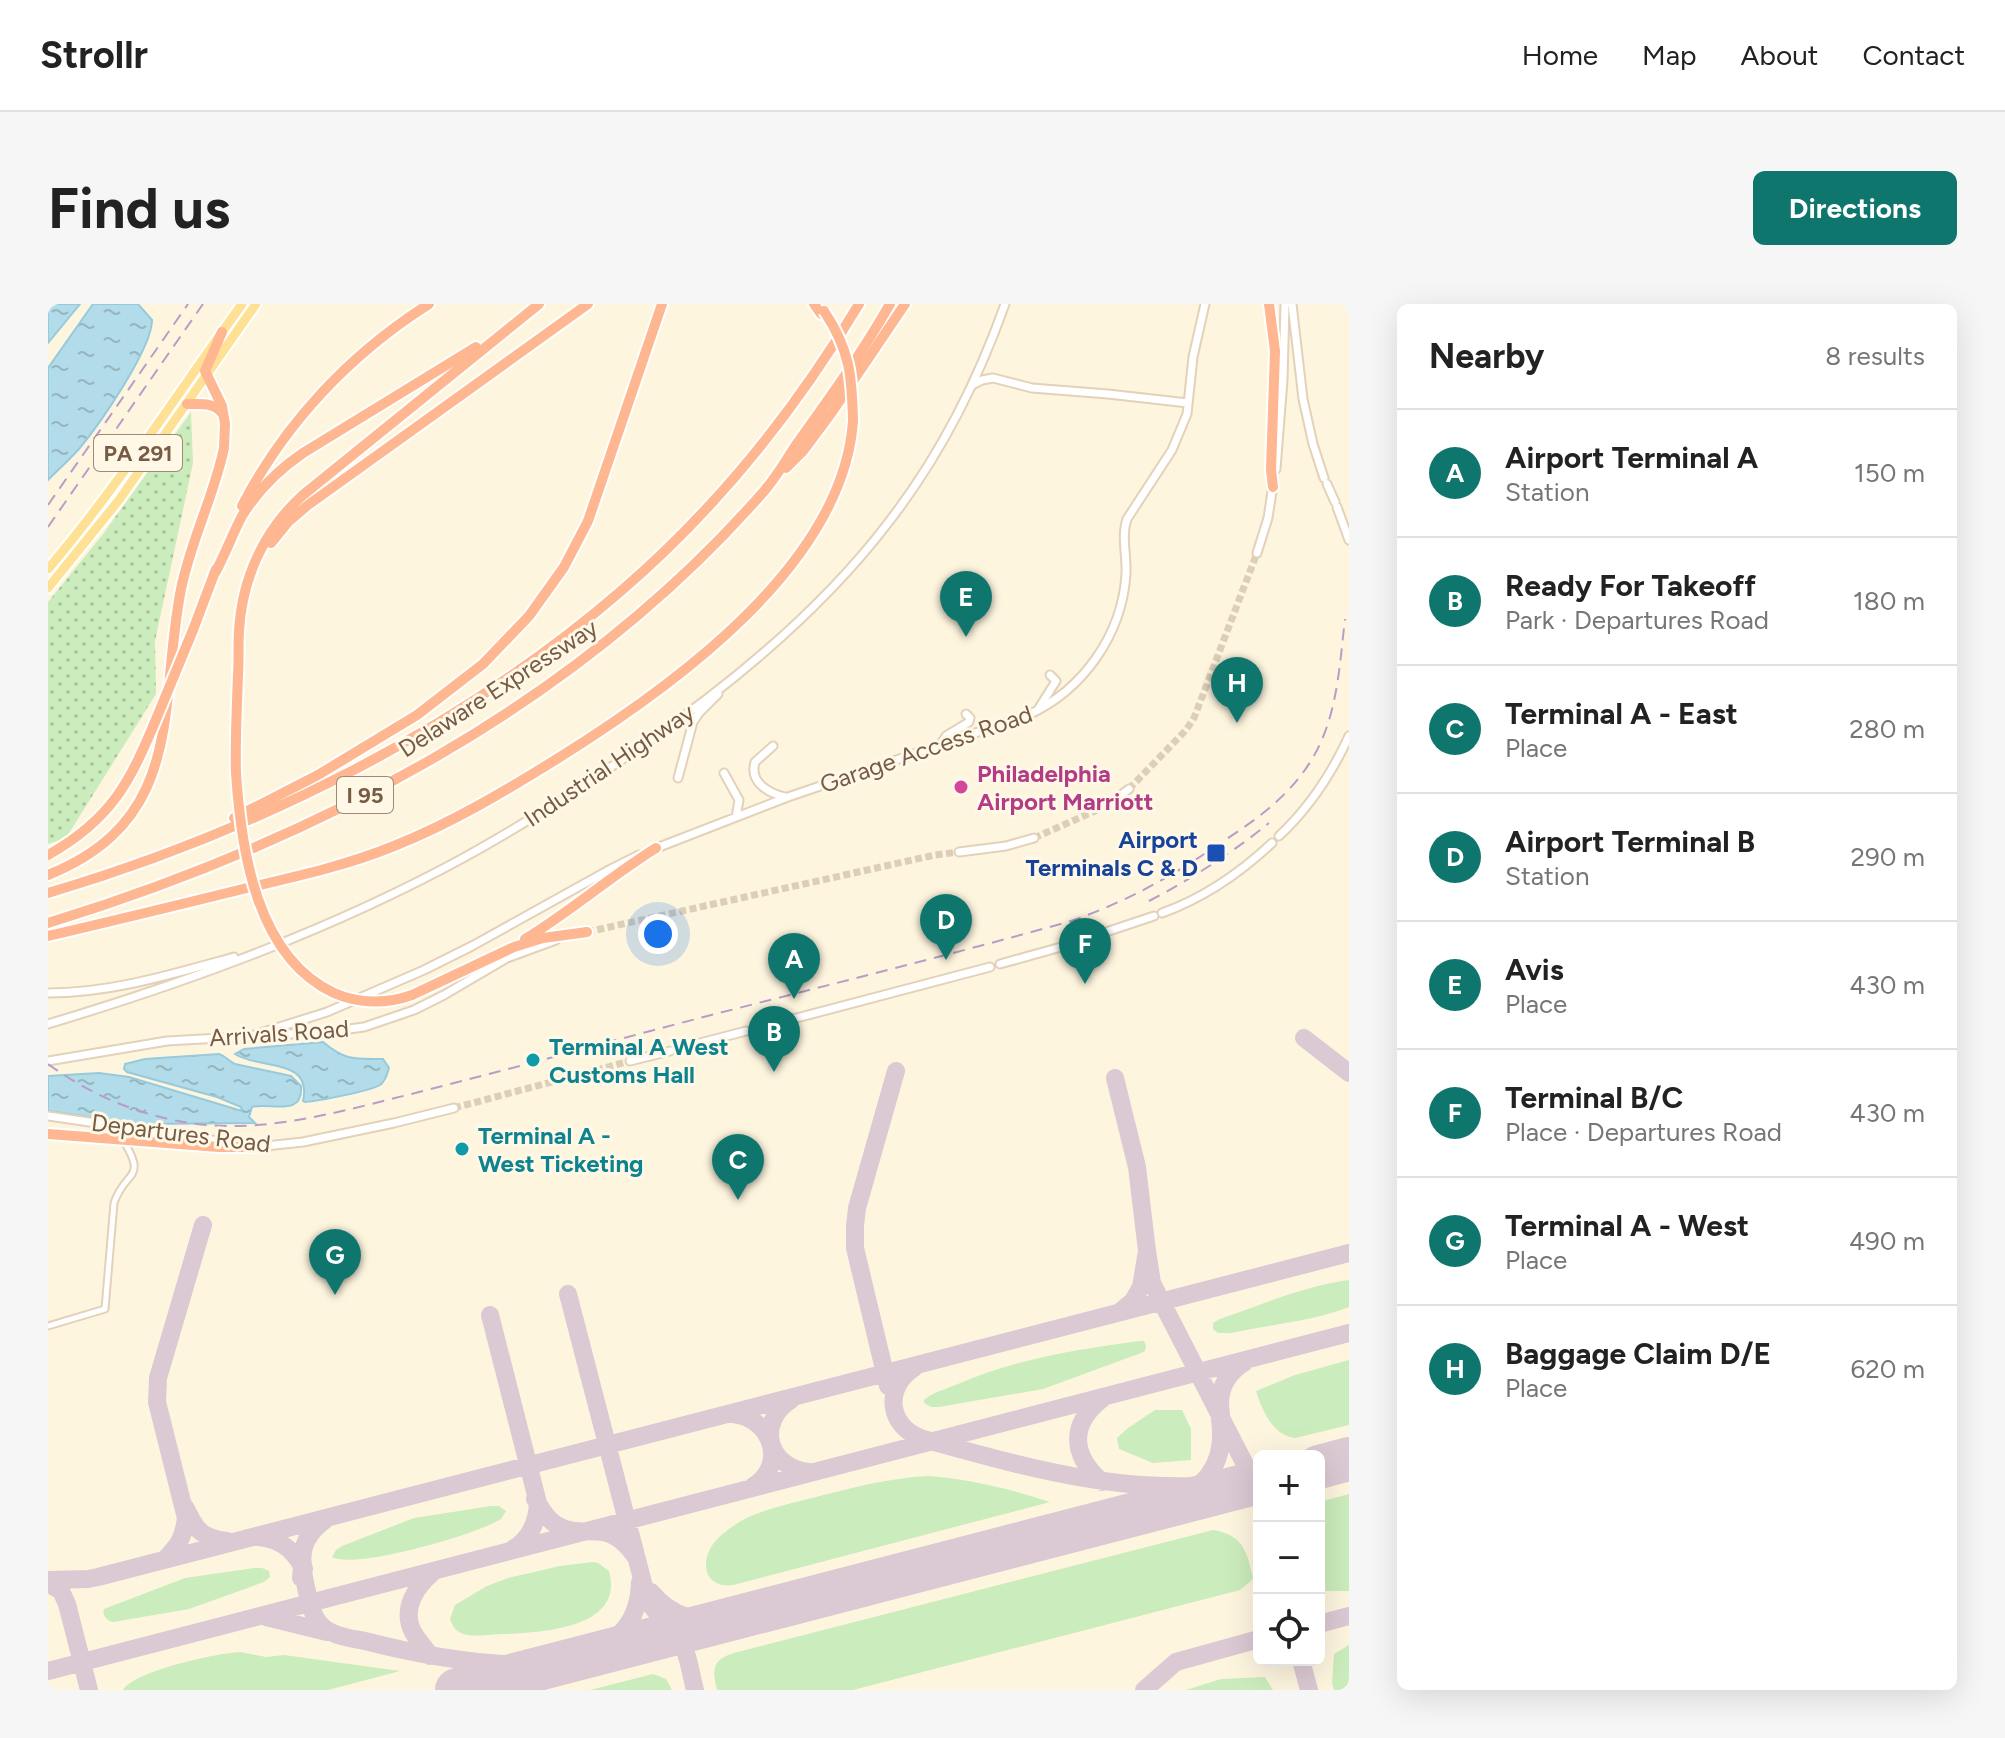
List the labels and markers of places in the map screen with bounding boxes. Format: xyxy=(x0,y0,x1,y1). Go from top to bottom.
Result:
pin: E xyxy=(940,571,992,637)
pin: H xyxy=(1211,657,1263,723)
place label: Philadelphia Airport Marriott xyxy=(977,759,1153,816)
marker: Philadelphia Airport Marriott xyxy=(952,778,970,796)
place label: Airport Terminals C & D xyxy=(1026,825,1198,882)
marker: Airport Terminals C & D xyxy=(1205,842,1227,864)
pin: D xyxy=(920,894,972,960)
pin: F xyxy=(1059,918,1111,984)
pin: A xyxy=(768,933,820,999)
pin: B xyxy=(748,1006,800,1072)
place label: Terminal A West Customs Hall xyxy=(549,1032,729,1089)
marker: Terminal A West Customs Hall xyxy=(524,1051,542,1069)
place label: Terminal A - West Ticketing xyxy=(478,1121,643,1178)
pin: C xyxy=(712,1134,764,1200)
marker: Terminal A - West Ticketing xyxy=(453,1140,471,1158)
pin: G xyxy=(309,1229,361,1295)

